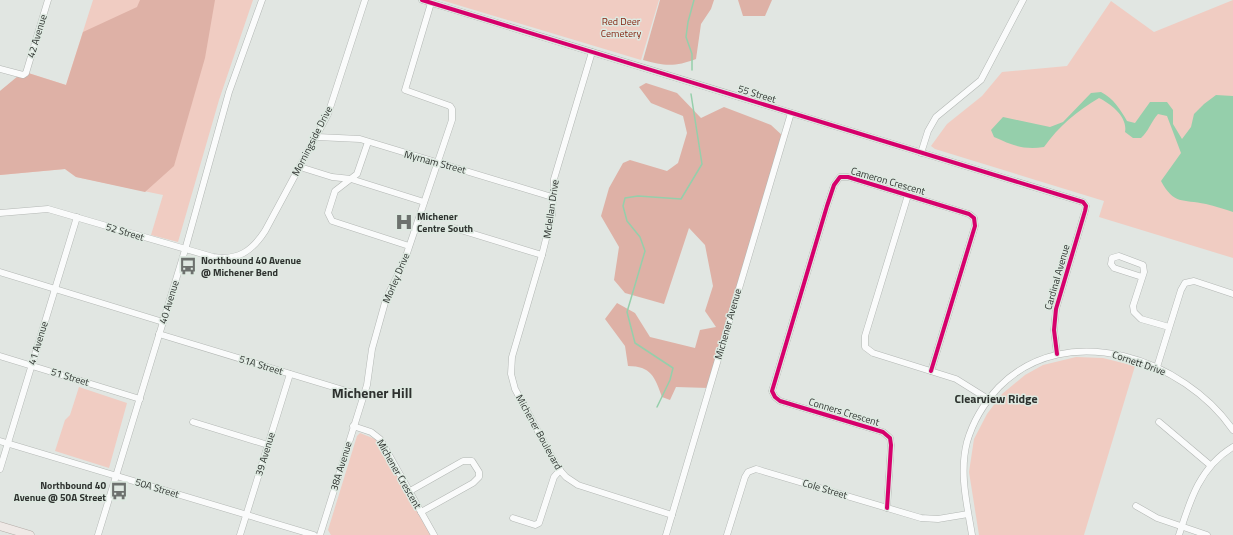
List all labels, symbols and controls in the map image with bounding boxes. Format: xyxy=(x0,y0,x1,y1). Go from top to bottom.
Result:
street label: 42 Avenue xyxy=(23,12,51,60)
park label: Red Deer Cemetery xyxy=(601,14,641,41)
street label: 55 Street xyxy=(736,81,778,107)
street label: Morningside Drive xyxy=(288,104,336,178)
street label: Myrnam Street xyxy=(402,147,468,178)
street label: Cameron Crescent xyxy=(849,163,927,199)
street label: Mclellan Drive xyxy=(539,179,563,239)
place label: Michener Centre South xyxy=(417,209,473,236)
hospital icon: Michener Centre South xyxy=(394,212,414,232)
street label: 52 Street xyxy=(104,219,146,245)
street label: Cardinal Avenue xyxy=(1040,243,1074,311)
street label: Morley Drive xyxy=(379,251,413,305)
place label: Northbound 40 Avenue @ Michener Bend xyxy=(201,253,301,280)
bus stop icon: Northbound 40 Avenue @ Michener Bend xyxy=(178,256,198,276)
street label: 40 Avenue xyxy=(155,278,183,326)
street label: Michener Avenue xyxy=(711,287,745,361)
street label: 41 Avenue xyxy=(24,319,52,367)
street label: Cornett Drive xyxy=(1110,347,1168,379)
street label: 51A Street xyxy=(237,351,285,379)
street label: 51 Street xyxy=(49,364,91,390)
district label: Michener Hill xyxy=(332,382,412,403)
district label: Clearview Ridge xyxy=(954,389,1038,408)
street label: Michener Boulevard xyxy=(512,392,566,472)
street label: Conners Crescent xyxy=(807,394,882,430)
street label: 39 Avenue xyxy=(251,430,279,478)
street label: Michener Crescent xyxy=(373,436,425,512)
street label: 38A Avenue xyxy=(326,440,356,492)
street label: 50A Street xyxy=(133,474,181,502)
street label: Cole Street xyxy=(801,475,850,503)
place label: Northbound 40 Avenue @ 50A Street xyxy=(14,478,106,505)
bus stop icon: Northbound 40 Avenue @ 50A Street xyxy=(109,481,129,501)

